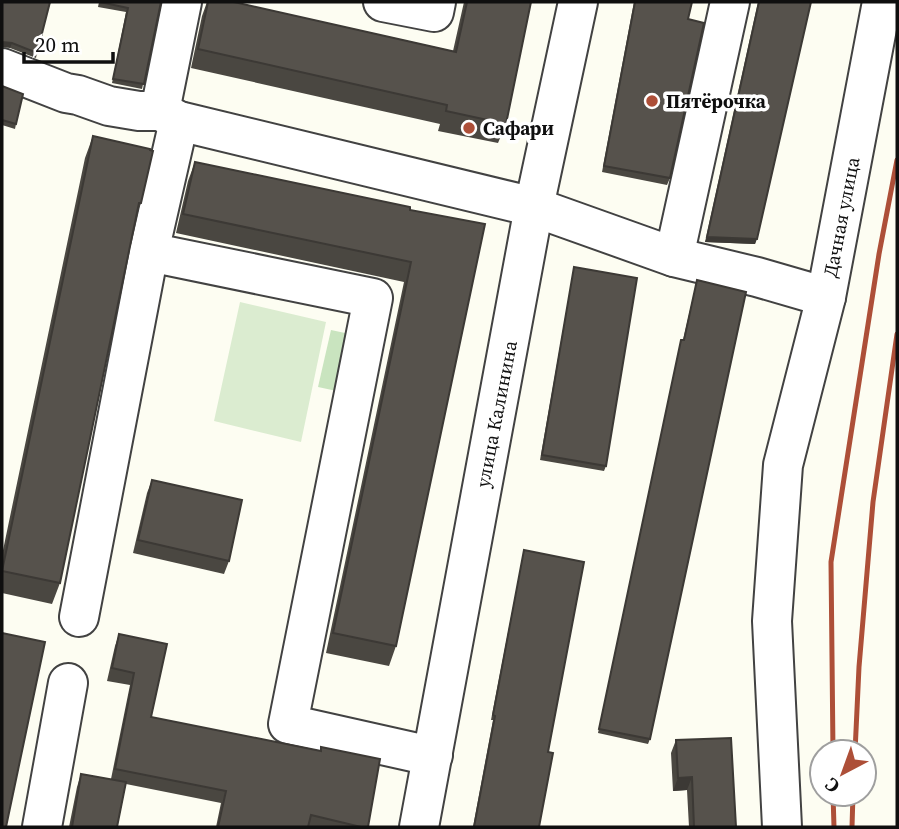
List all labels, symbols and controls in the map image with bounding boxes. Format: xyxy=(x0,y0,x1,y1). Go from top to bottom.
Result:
scale bar xyxy=(24,21,114,65)
text: 20 m xyxy=(35,30,80,59)
place label: Пятёрочка xyxy=(666,88,767,114)
marker: Пятёрочка xyxy=(644,93,660,109)
place label: Сафари xyxy=(483,115,554,141)
marker: Сафари xyxy=(461,120,477,136)
street label: Дачная улица xyxy=(817,154,865,279)
street label: улица Калинина xyxy=(469,338,523,490)
north arrow xyxy=(808,738,878,808)
text: С xyxy=(819,772,845,800)

